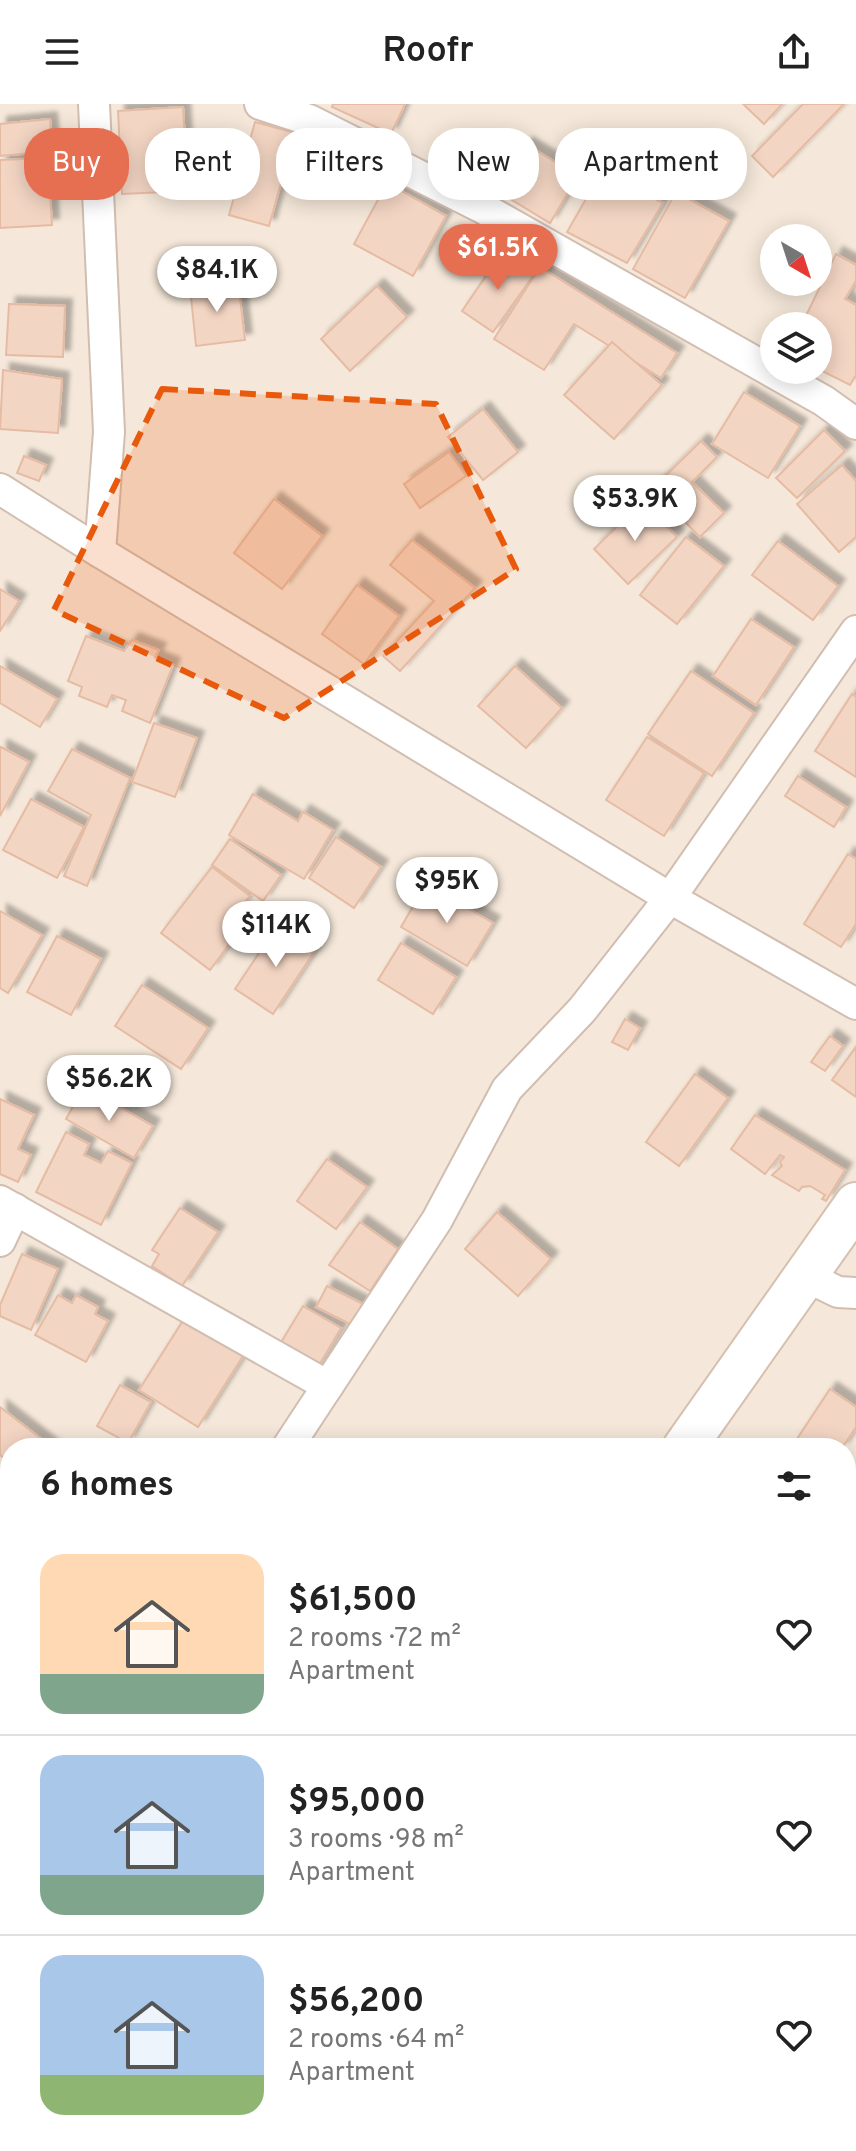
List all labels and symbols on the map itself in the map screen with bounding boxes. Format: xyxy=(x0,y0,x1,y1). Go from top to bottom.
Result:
pin: $61.5K xyxy=(433,224,563,292)
north arrow xyxy=(760,224,832,296)
pin: $84.1K xyxy=(152,246,282,314)
pin: $53.9K xyxy=(570,475,700,543)
pin: $95K xyxy=(400,857,494,925)
pin: $114K xyxy=(220,901,332,969)
pin: $56.2K xyxy=(44,1055,174,1123)

